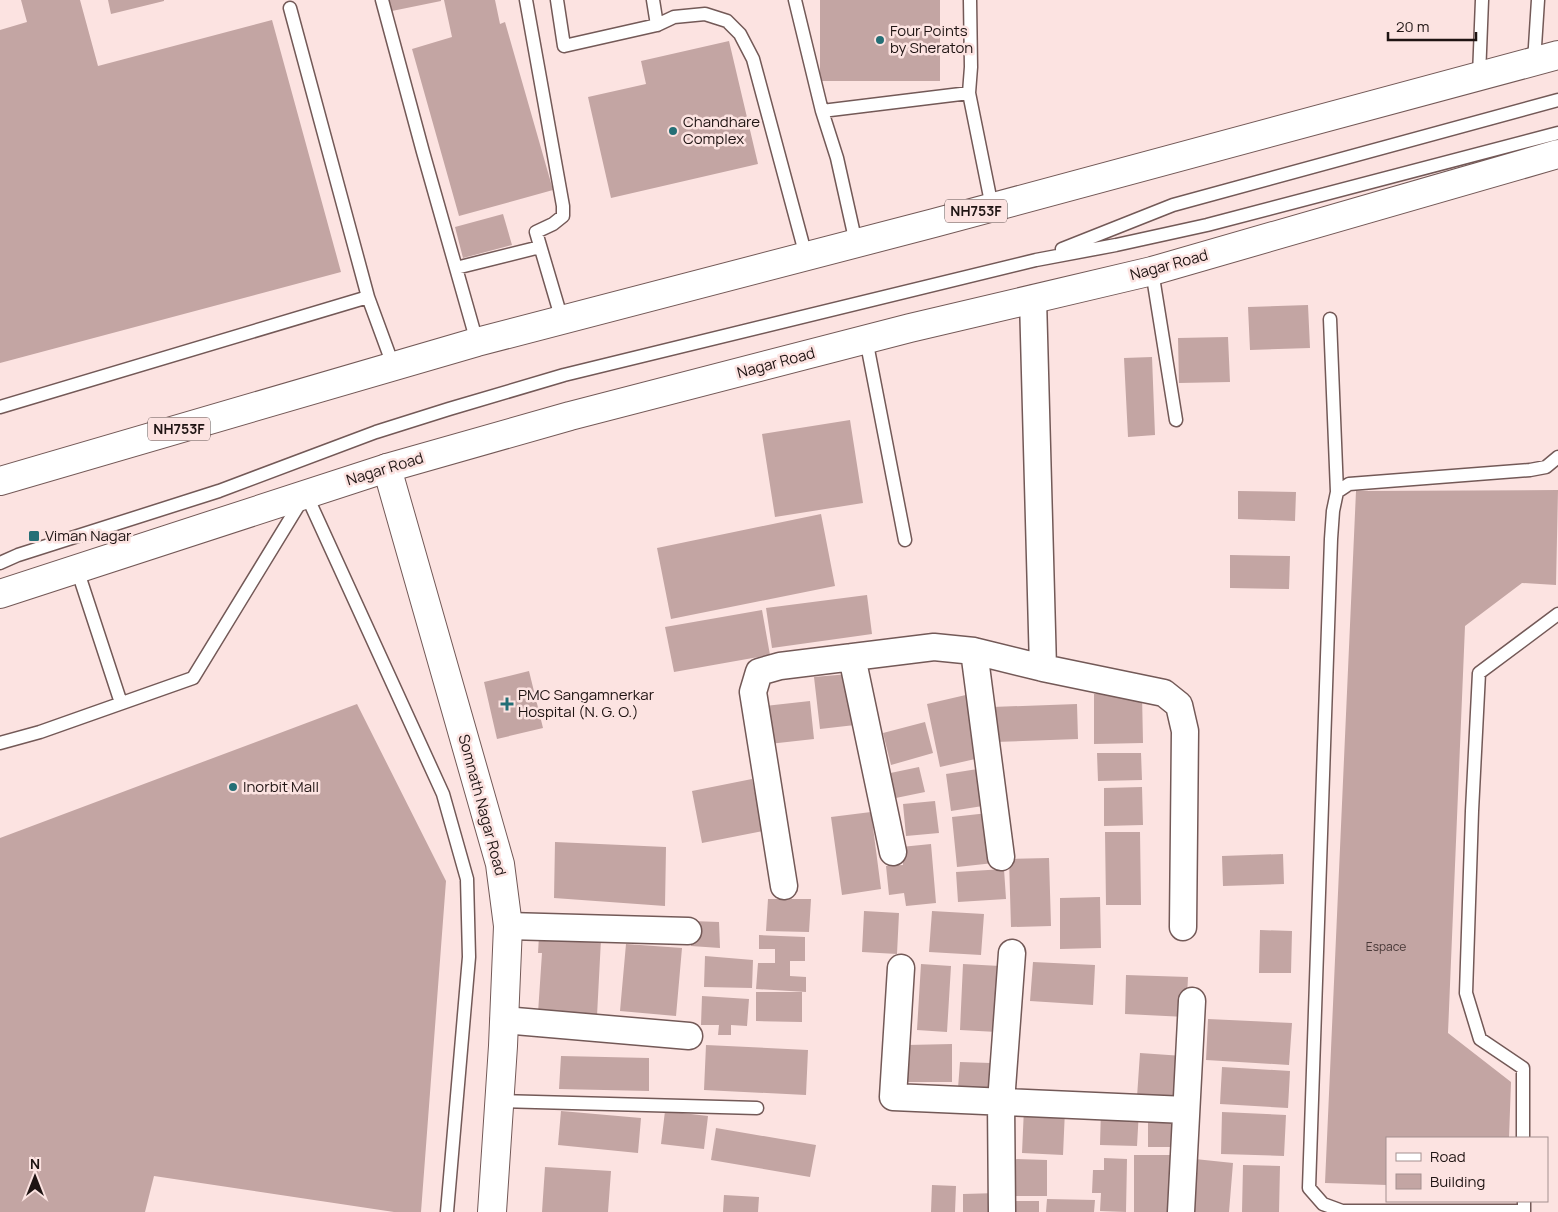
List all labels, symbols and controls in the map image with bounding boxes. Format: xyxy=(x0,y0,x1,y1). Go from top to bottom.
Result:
scale bar xyxy=(1388,10,1476,42)
text: 20 m xyxy=(1396,16,1429,37)
place label: Four Points by Sheraton xyxy=(890,20,973,58)
marker: Four Points by Sheraton xyxy=(874,34,886,46)
place label: Chandhare Complex xyxy=(683,111,760,149)
marker: Chandhare Complex xyxy=(667,125,679,137)
road number: NH753F xyxy=(945,200,1007,222)
street label: Nagar Road xyxy=(1128,244,1210,285)
street label: Nagar Road xyxy=(735,342,817,383)
road number: NH753F xyxy=(148,418,210,440)
street label: Nagar Road xyxy=(344,447,426,490)
place label: Viman Nagar xyxy=(45,525,132,546)
marker: Viman Nagar xyxy=(27,529,41,543)
place label: PMC Sangamnerkar Hospital (N. G. O.) xyxy=(518,684,655,722)
marker: PMC Sangamnerkar Hospital (N. G. O.) xyxy=(500,697,514,711)
street label: Somnath Nagar Road xyxy=(453,732,511,878)
place label: Inorbit Mall xyxy=(243,776,319,797)
marker: Inorbit Mall xyxy=(227,781,239,793)
house number: Espace xyxy=(1366,938,1406,955)
legend xyxy=(1386,1137,1548,1202)
text: Road xyxy=(1430,1146,1466,1167)
north arrow xyxy=(10,1152,60,1202)
text: N xyxy=(30,1154,40,1173)
text: Building xyxy=(1430,1171,1485,1192)

